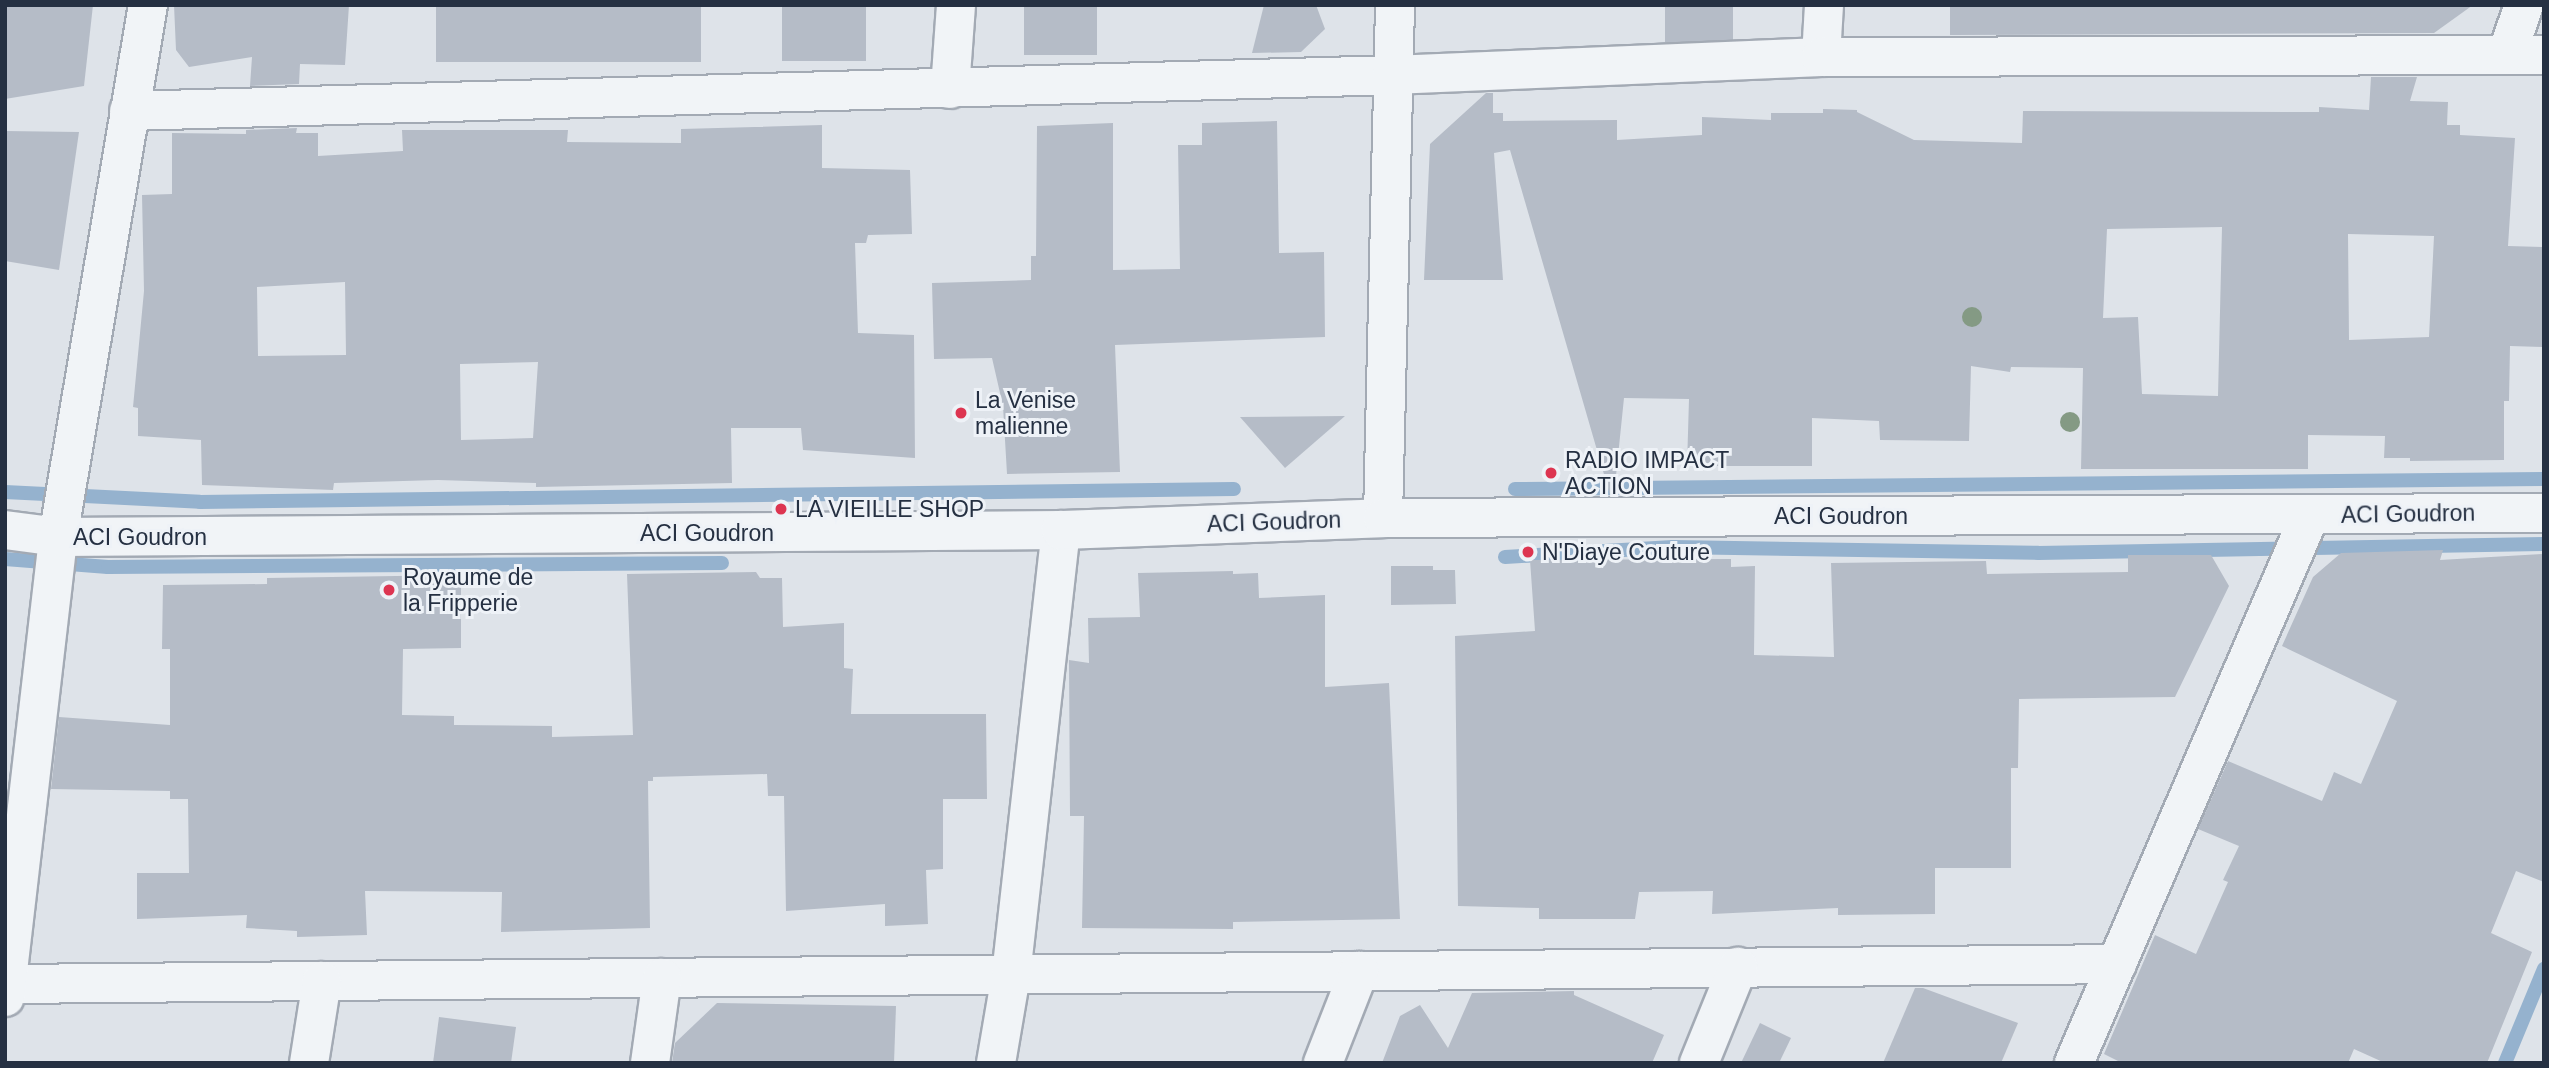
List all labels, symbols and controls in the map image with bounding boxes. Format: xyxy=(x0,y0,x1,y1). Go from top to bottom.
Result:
place label: La Venise malienne xyxy=(975,386,1076,440)
marker: La Venise malienne xyxy=(953,405,969,421)
place label: RADIO IMPACT ACTION xyxy=(1565,446,1729,500)
marker: RADIO IMPACT ACTION xyxy=(1543,465,1559,481)
place label: LA VIEILLE SHOP xyxy=(795,495,985,523)
street label: ACI Goudron xyxy=(2341,499,2475,529)
marker: LA VIEILLE SHOP xyxy=(773,501,789,517)
street label: ACI Goudron xyxy=(1774,502,1908,530)
street label: ACI Goudron xyxy=(1206,506,1342,538)
street label: ACI Goudron xyxy=(640,519,774,547)
street label: ACI Goudron xyxy=(73,523,207,551)
place label: N'Diaye Couture xyxy=(1542,538,1710,566)
marker: N'Diaye Couture xyxy=(1520,544,1536,560)
place label: Royaume de la Fripperie xyxy=(403,563,533,617)
marker: Royaume de la Fripperie xyxy=(381,582,397,598)

